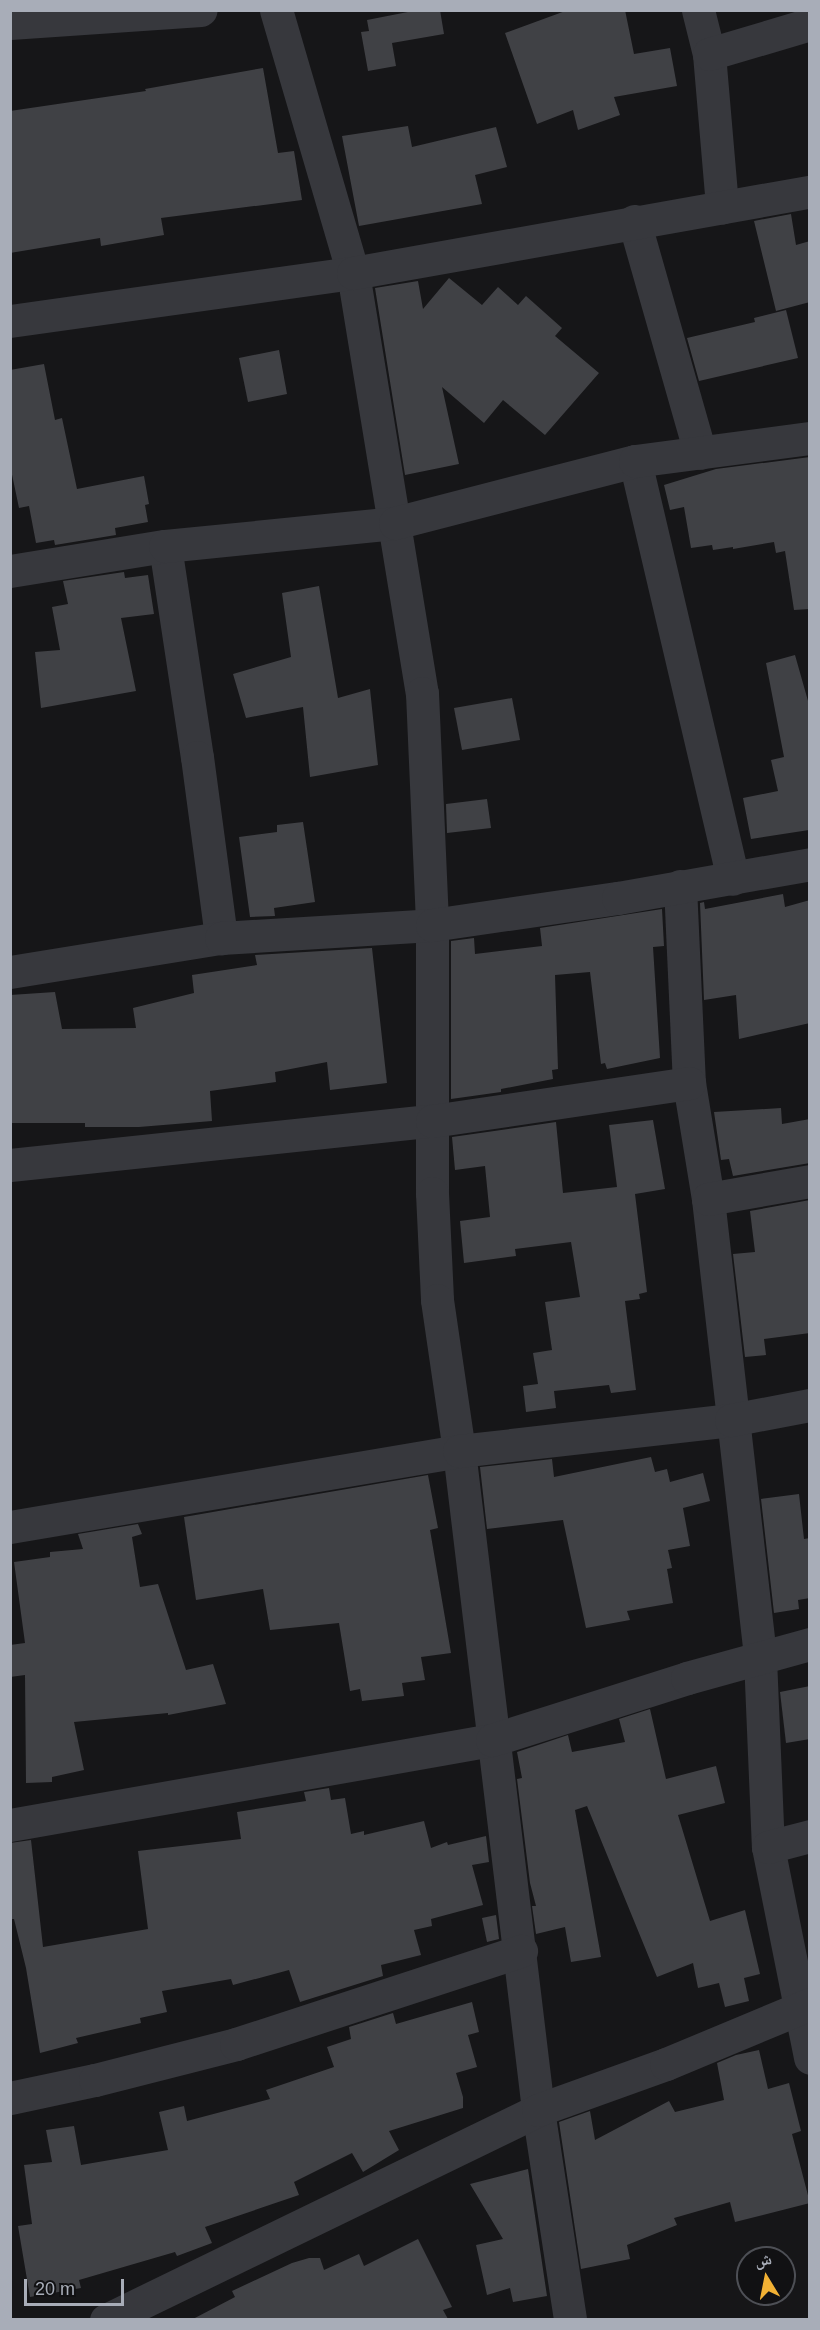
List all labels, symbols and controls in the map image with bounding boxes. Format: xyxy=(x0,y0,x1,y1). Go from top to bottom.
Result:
north arrow xyxy=(736,2246,796,2306)
text: ش xyxy=(753,2250,773,2270)
scale bar xyxy=(27,2267,128,2305)
text: 20 m xyxy=(35,2279,75,2299)

